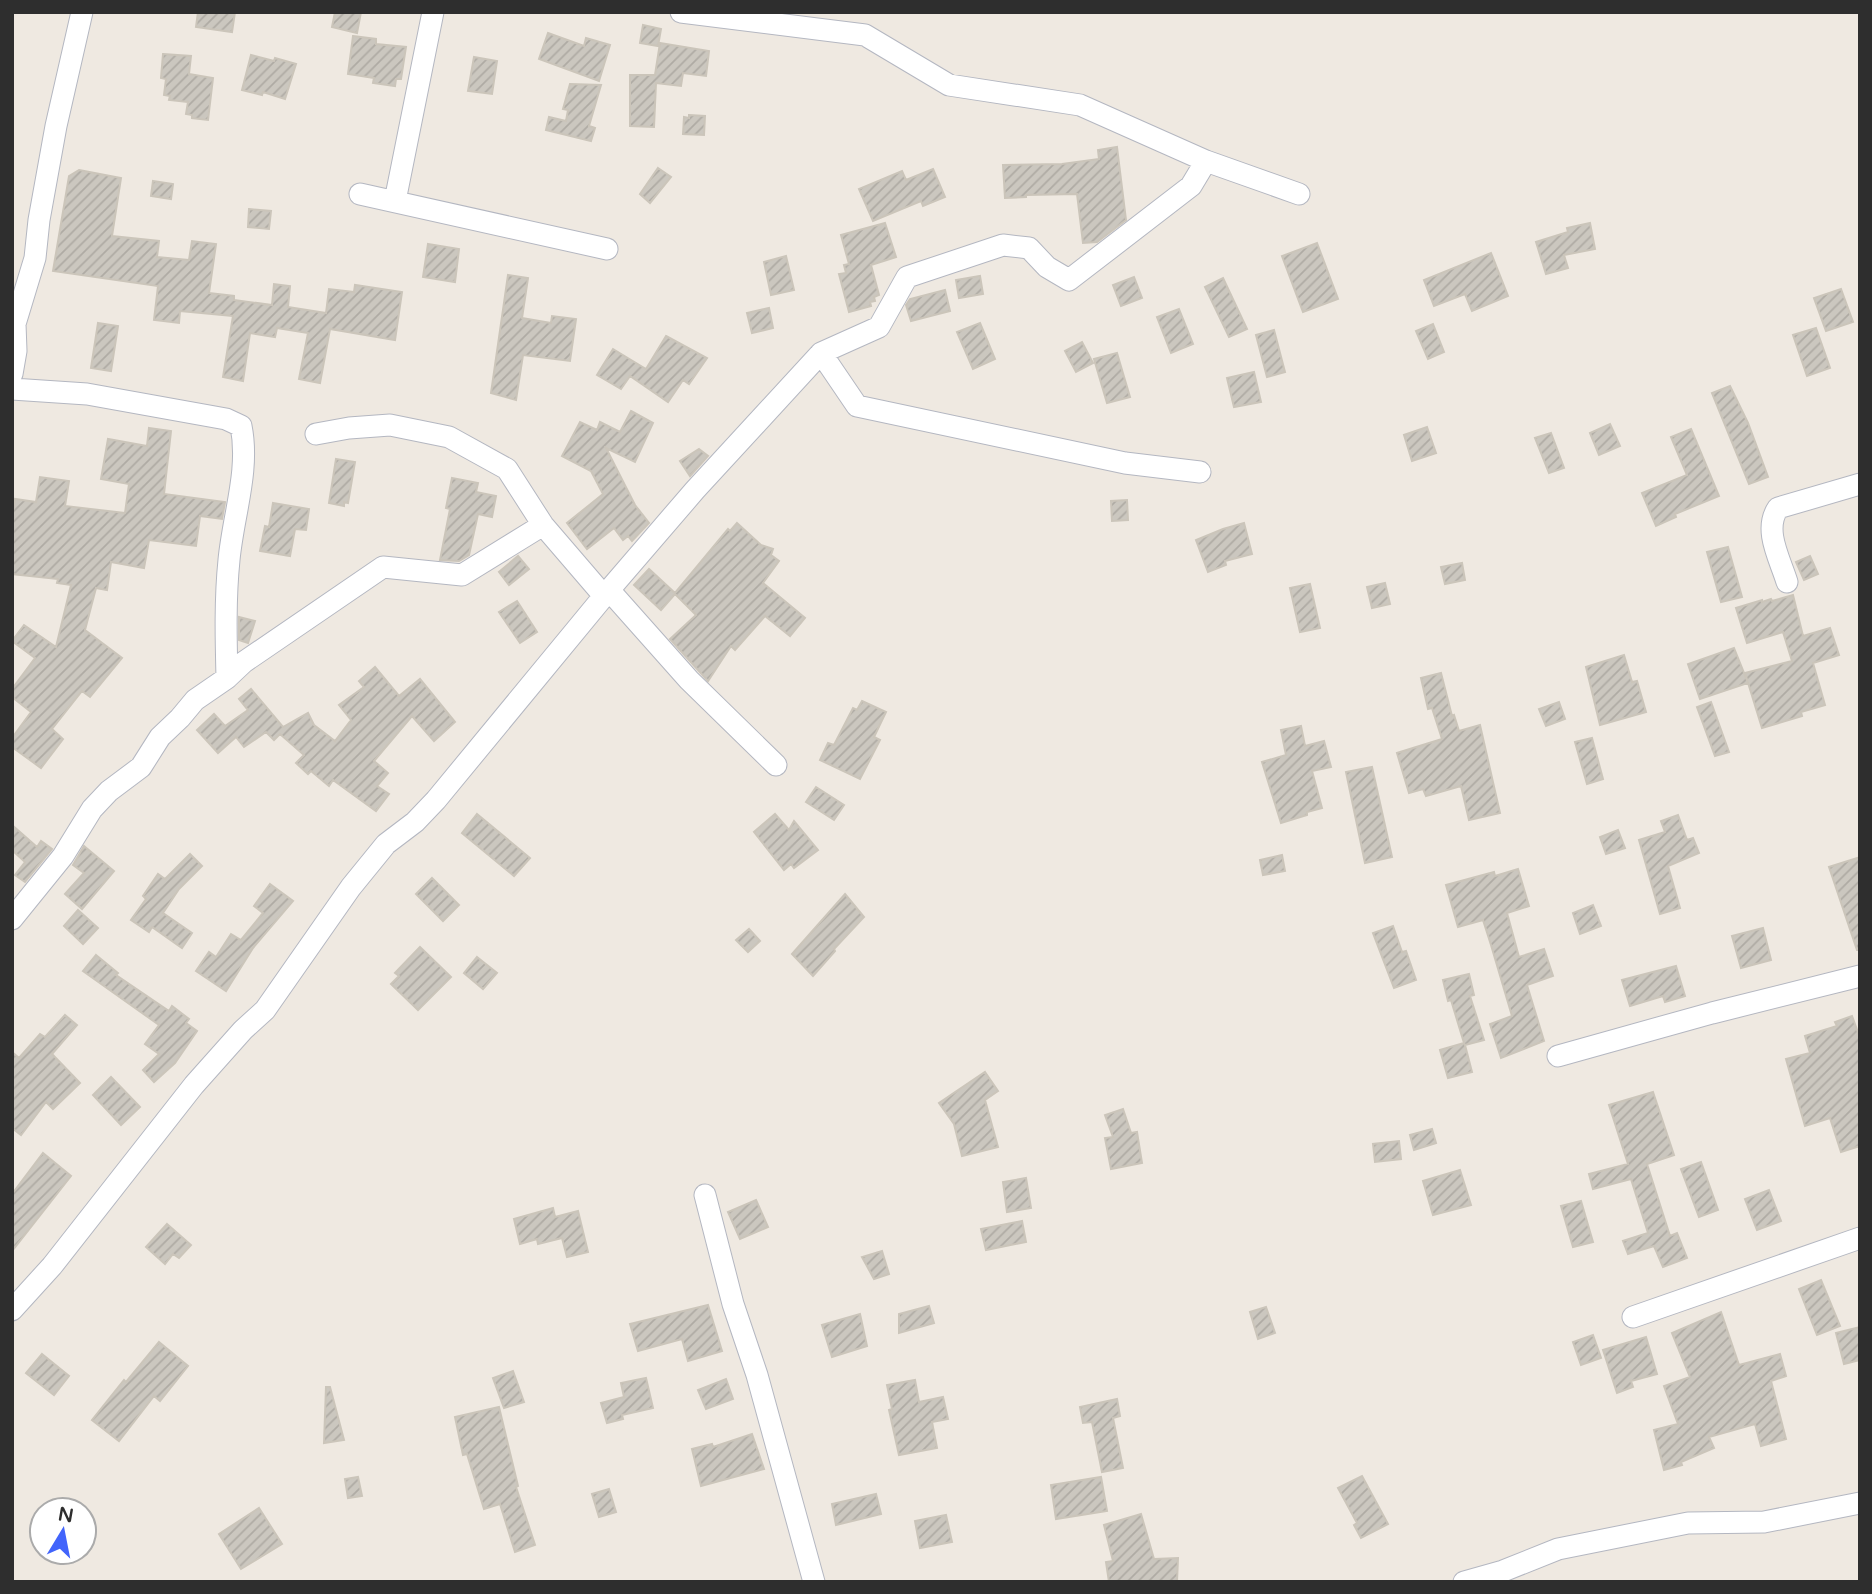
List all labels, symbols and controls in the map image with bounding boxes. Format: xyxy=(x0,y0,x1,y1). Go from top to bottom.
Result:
north arrow xyxy=(28,1496,98,1566)
text: N xyxy=(56,1503,75,1527)

